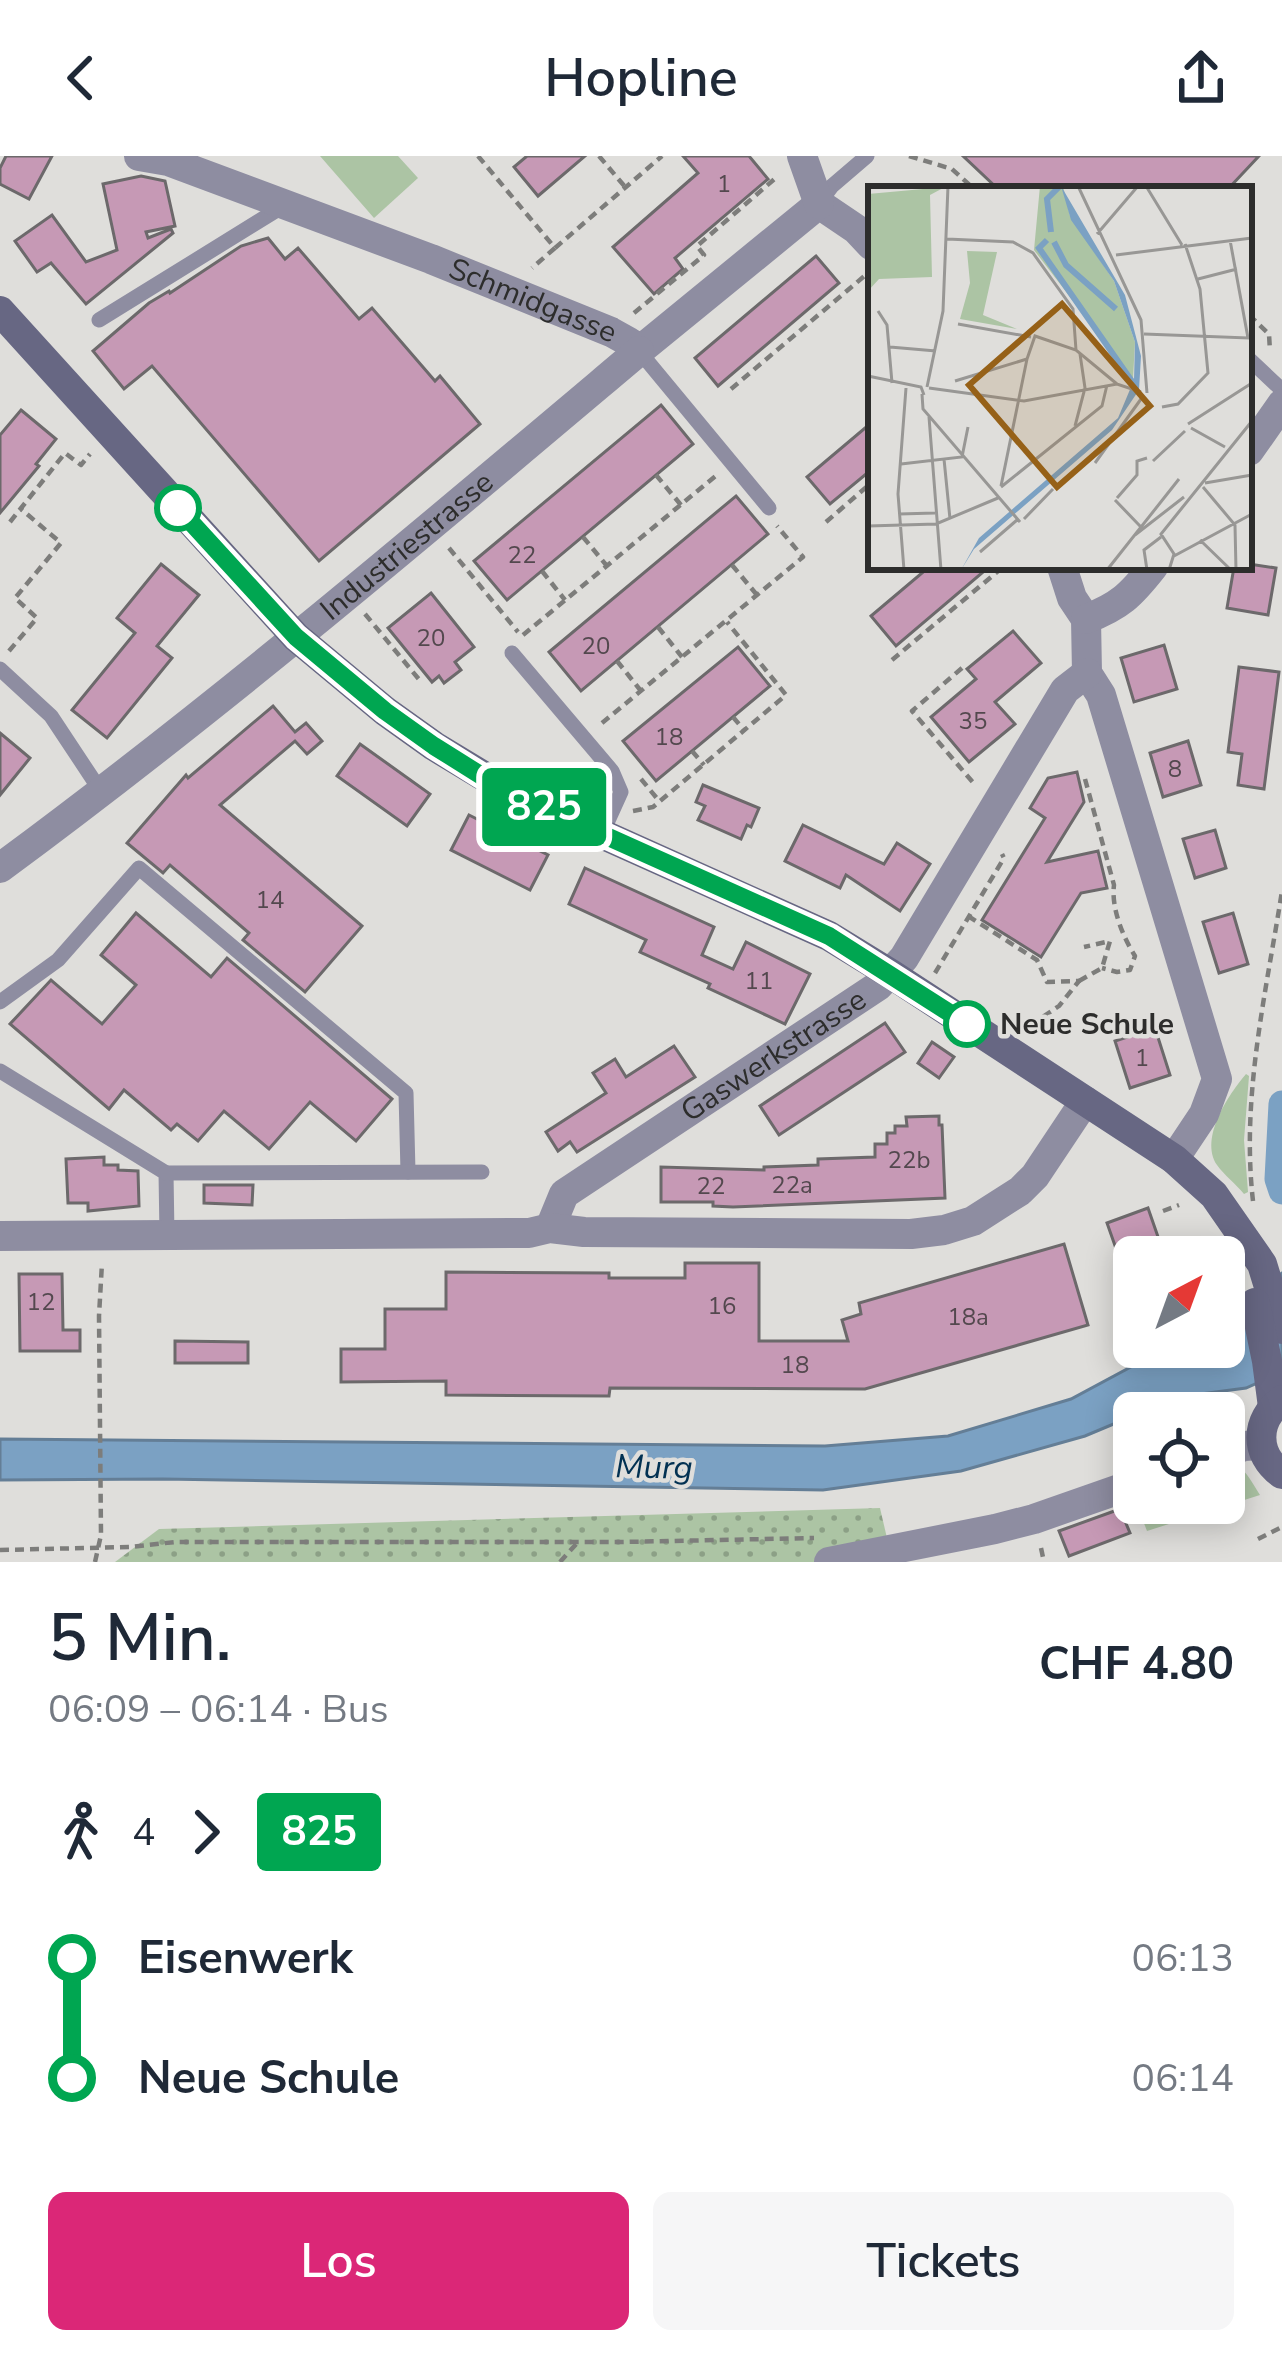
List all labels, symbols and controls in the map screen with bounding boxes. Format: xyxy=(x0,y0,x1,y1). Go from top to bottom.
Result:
text: Hopline xyxy=(544,41,738,115)
icon: back xyxy=(48,45,114,111)
icon: share xyxy=(1168,45,1234,111)
house number: 1 xyxy=(717,168,731,200)
inset map xyxy=(868,186,1252,570)
street label: Schmidgasse xyxy=(443,248,623,353)
street label: Industriestrasse xyxy=(312,462,502,630)
unlabelled marker xyxy=(156,486,200,530)
house number: 22 xyxy=(508,539,536,571)
house number: 20 xyxy=(417,622,445,654)
house number: 20 xyxy=(582,630,610,662)
house number: 35 xyxy=(959,705,987,737)
house number: 18 xyxy=(655,721,683,753)
house number: 8 xyxy=(1168,753,1182,785)
line badge: 825 xyxy=(475,768,613,846)
text: 825 xyxy=(506,778,582,835)
house number: 14 xyxy=(256,884,284,916)
house number: 11 xyxy=(745,965,773,997)
street label: Gaswerkstrasse xyxy=(673,979,874,1132)
marker: Neue Schule xyxy=(945,1002,989,1046)
place label: Neue Schule xyxy=(1000,1004,1174,1045)
house number: 1 xyxy=(1135,1042,1149,1074)
house number: 22b xyxy=(888,1144,930,1176)
house number: 22a xyxy=(771,1169,813,1201)
house number: 22 xyxy=(697,1170,725,1202)
north arrow xyxy=(1113,1236,1245,1368)
map controls xyxy=(1113,1236,1245,1524)
house number: 12 xyxy=(27,1286,55,1318)
house number: 16 xyxy=(708,1290,736,1322)
house number: 18a xyxy=(947,1301,989,1333)
house number: 18 xyxy=(781,1349,809,1381)
button: locate xyxy=(1113,1392,1245,1524)
water label: Murg xyxy=(615,1444,693,1491)
text: 5 Min. xyxy=(48,1593,231,1683)
text: CHF 4.80 xyxy=(1039,1634,1234,1695)
text: 06:09 – 06:14 · Bus xyxy=(48,1683,388,1736)
icon: walk xyxy=(48,1799,114,1865)
icon: forward xyxy=(173,1799,239,1865)
text: 825 xyxy=(281,1803,357,1860)
text: 4 xyxy=(132,1806,155,1859)
text: Eisenwerk xyxy=(138,1928,353,1989)
text: 06:13 xyxy=(1132,1932,1234,1985)
text: Neue Schule xyxy=(138,2048,399,2109)
text: 06:14 xyxy=(1132,2052,1234,2105)
button: Los xyxy=(48,2192,629,2330)
button: Tickets xyxy=(653,2192,1234,2330)

